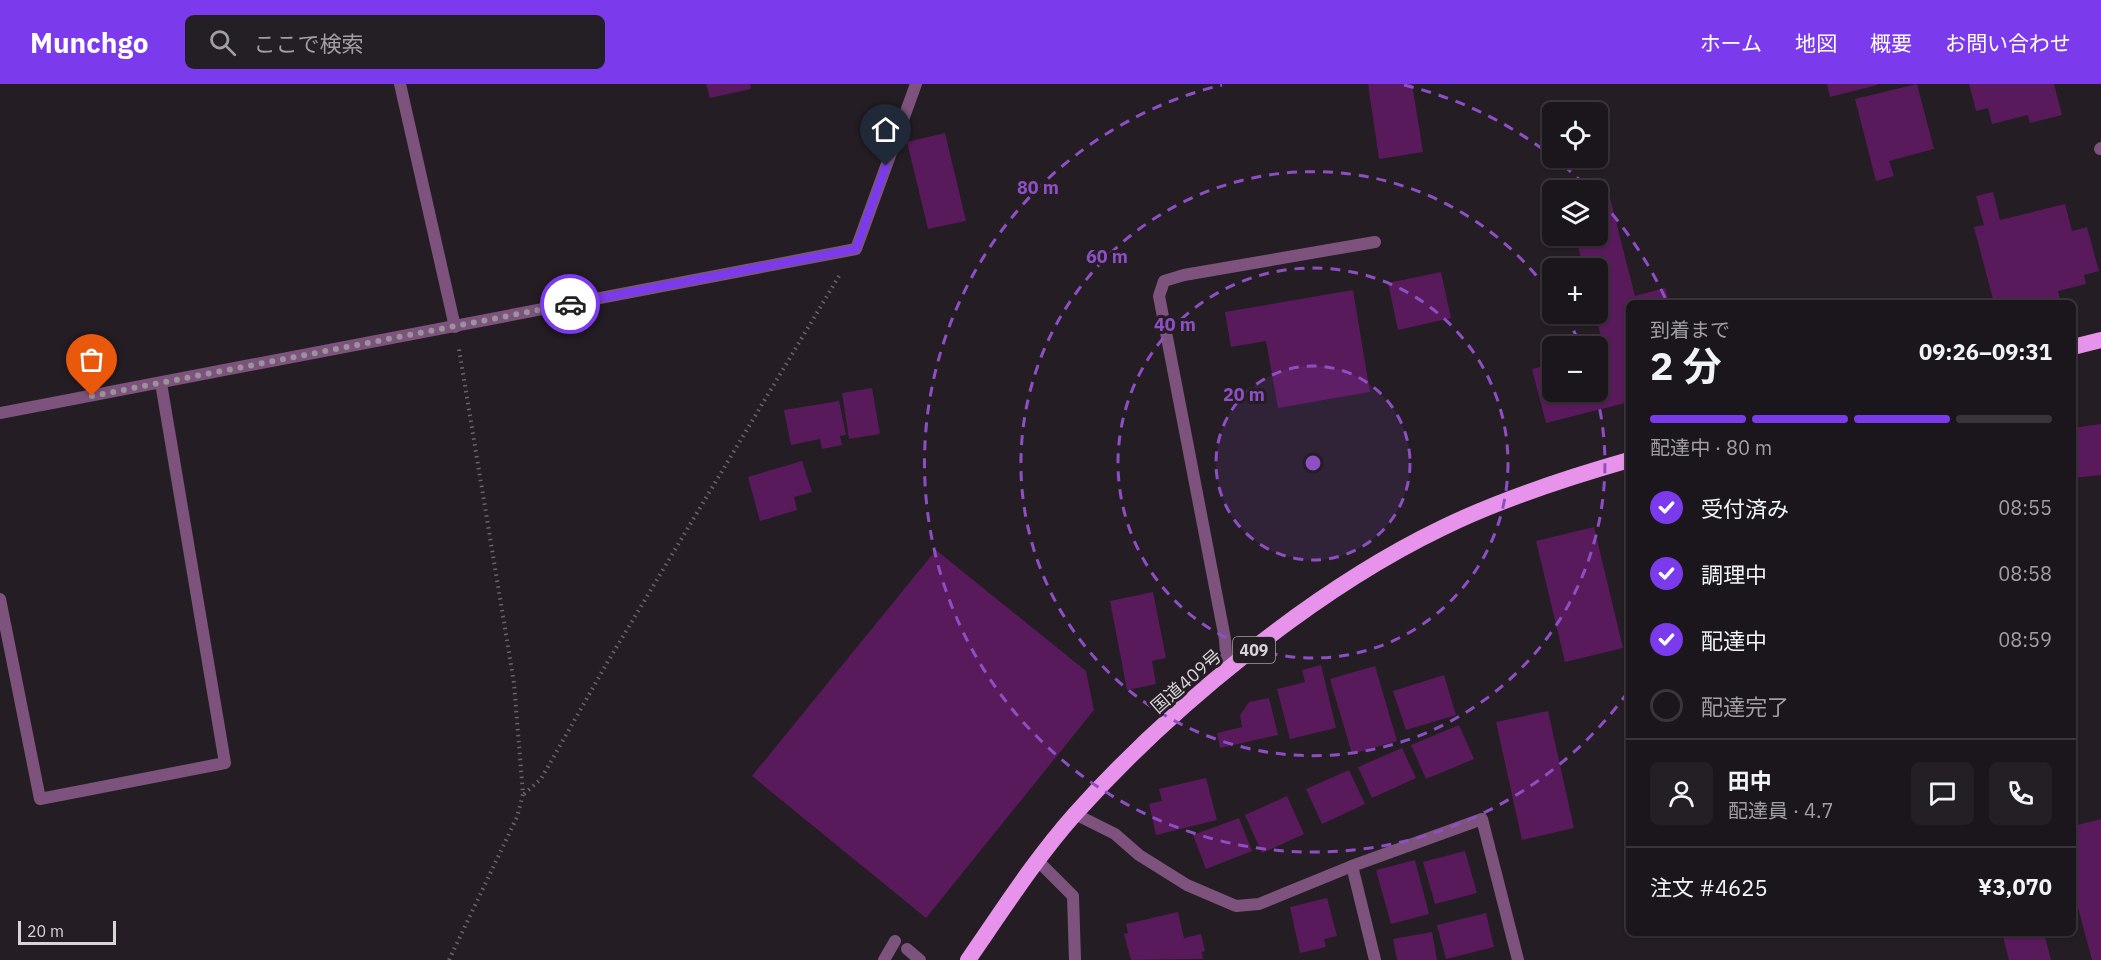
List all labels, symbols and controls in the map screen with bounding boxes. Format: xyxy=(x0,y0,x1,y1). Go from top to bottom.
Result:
search box xyxy=(185,15,605,69)
text: Munchgo xyxy=(30,24,149,61)
icon: search xyxy=(206,26,239,59)
text: ここで検索 xyxy=(254,29,364,58)
text: ホーム xyxy=(1700,29,1762,57)
text: 地図 xyxy=(1795,29,1837,57)
text: 概要 xyxy=(1870,29,1912,57)
text: お問い合わせ xyxy=(1945,29,2071,57)
map controls xyxy=(1542,102,1608,402)
button: locate xyxy=(1542,102,1608,168)
pin xyxy=(860,104,911,166)
icon: home xyxy=(869,113,902,146)
text: 80 m xyxy=(1017,176,1059,199)
button: layers xyxy=(1542,180,1608,246)
text: 60 m xyxy=(1086,245,1128,268)
button: + xyxy=(1542,258,1608,324)
courier xyxy=(540,274,600,334)
icon: car xyxy=(554,288,587,321)
text: 40 m xyxy=(1154,313,1196,336)
text: 到着まで xyxy=(1650,316,1730,343)
pin xyxy=(66,334,117,396)
button: − xyxy=(1542,336,1608,402)
text: 09:26–09:31 xyxy=(1919,337,2052,366)
text: 2 分 xyxy=(1650,340,1722,391)
icon: bag xyxy=(75,343,108,376)
text: 20 m xyxy=(1223,383,1265,406)
text: 配達中 · 80 m xyxy=(1650,434,1772,461)
centre of rings xyxy=(1303,453,1323,473)
icon: check xyxy=(1650,491,1683,524)
text: 受付済み xyxy=(1701,494,1789,523)
text: 08:55 xyxy=(1998,494,2052,521)
icon: check xyxy=(1650,557,1683,590)
text: 調理中 xyxy=(1701,560,1767,589)
text: 08:58 xyxy=(1998,560,2052,587)
icon: check xyxy=(1650,623,1683,656)
text: 配達中 xyxy=(1701,626,1767,655)
text: 08:59 xyxy=(1998,626,2052,653)
road number: 409 xyxy=(1233,637,1275,663)
street label: 国道409号 xyxy=(1146,644,1226,718)
text: 配達完了 xyxy=(1701,692,1789,721)
button: person xyxy=(1650,762,1713,825)
button: chat xyxy=(1911,762,1974,825)
button: phone xyxy=(1989,762,2052,825)
text: 田中 xyxy=(1728,766,1772,795)
text: 配達員 · 4.7 xyxy=(1728,797,1833,824)
text: ¥3,070 xyxy=(1978,872,2052,901)
text: 注文 #4625 xyxy=(1650,873,1768,902)
scale bar xyxy=(18,918,116,946)
text: 20 m xyxy=(27,921,64,941)

